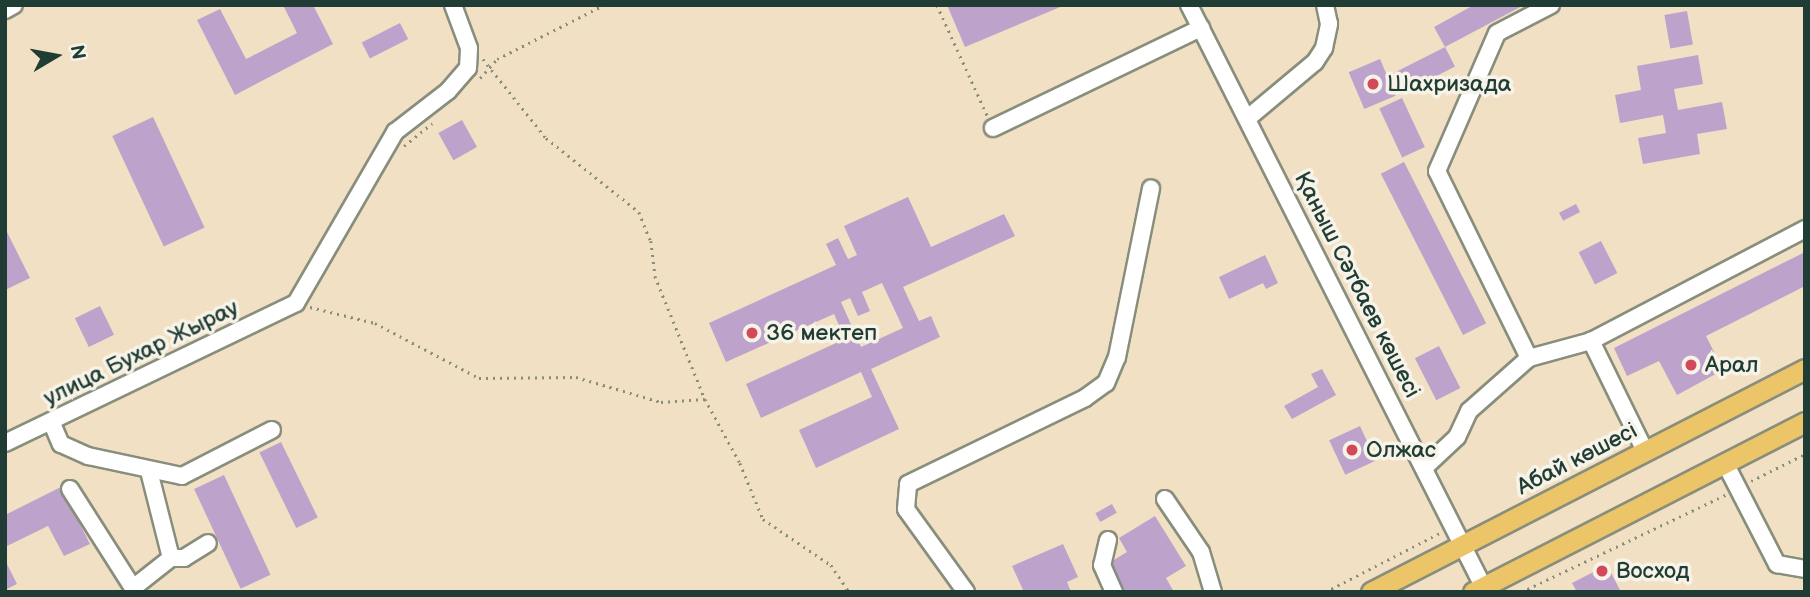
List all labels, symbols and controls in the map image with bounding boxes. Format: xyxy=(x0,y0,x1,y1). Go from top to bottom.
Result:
north arrow xyxy=(21,21,91,91)
text: N xyxy=(65,43,90,61)
place label: Шахризада xyxy=(1387,70,1511,98)
marker: Шахризада xyxy=(1365,76,1381,92)
street label: Қаныш Сәтбаев көшесі xyxy=(1288,167,1426,403)
street label: улица Бухар Жырау xyxy=(39,294,243,412)
place label: 36 мектеп xyxy=(766,319,877,347)
marker: 36 мектеп xyxy=(744,325,760,341)
place label: Арал xyxy=(1705,351,1759,379)
marker: Арал xyxy=(1683,357,1699,373)
street label: Абай көшесі xyxy=(1512,417,1642,501)
place label: Олжас xyxy=(1366,436,1436,464)
marker: Олжас xyxy=(1344,442,1360,458)
place label: Восход xyxy=(1616,557,1689,585)
marker: Восход xyxy=(1594,563,1610,579)

